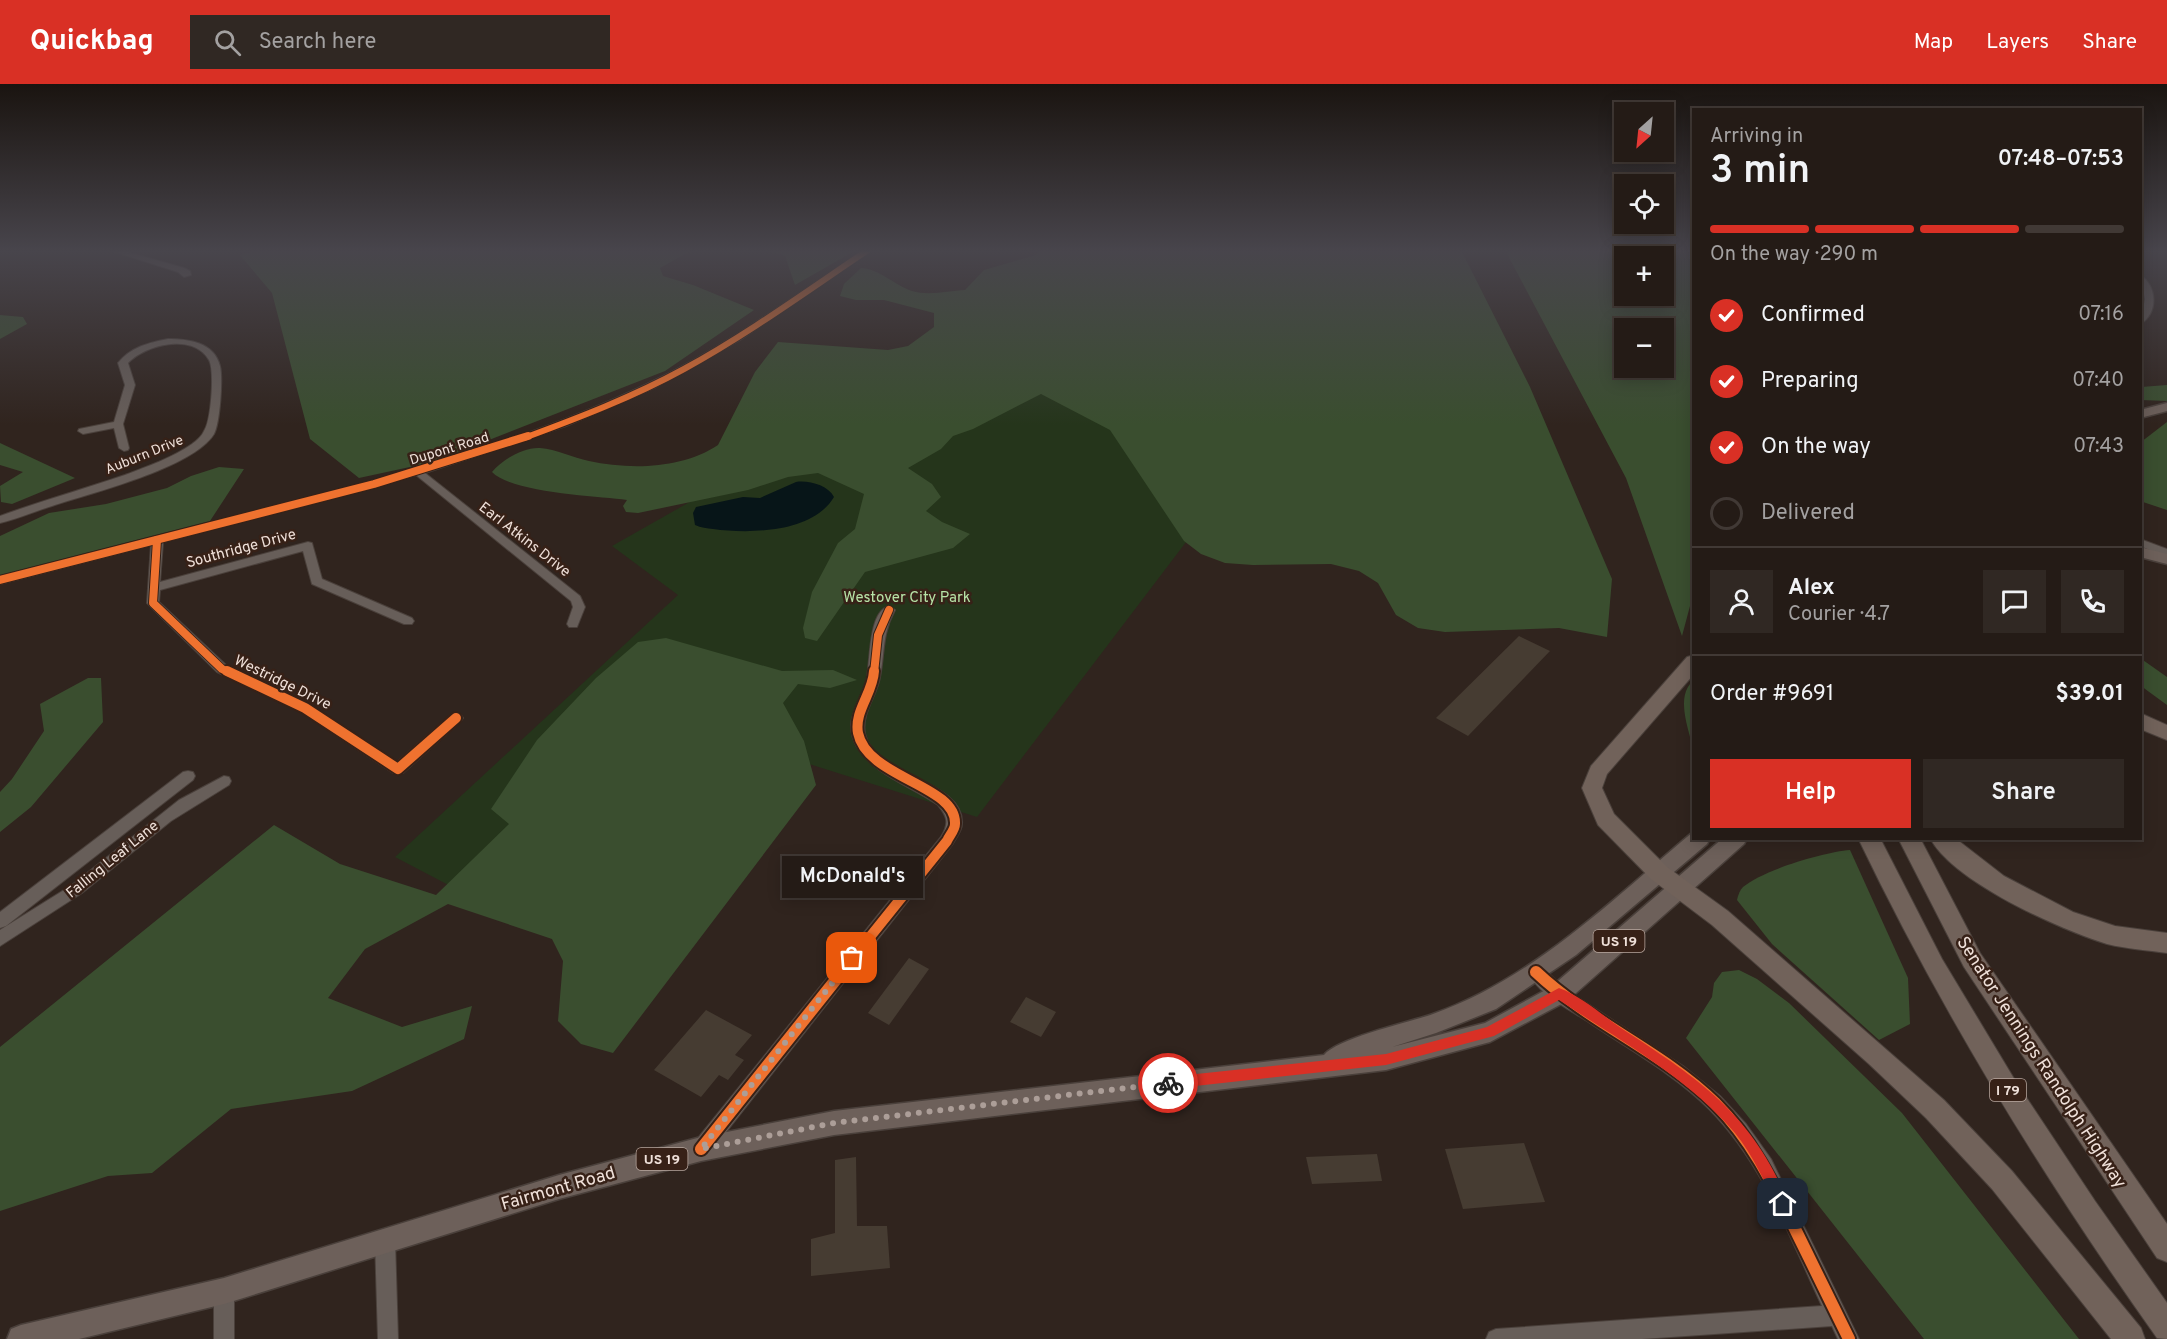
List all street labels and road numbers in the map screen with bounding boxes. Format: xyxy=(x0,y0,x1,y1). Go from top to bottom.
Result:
street label: Dupont Road xyxy=(408,429,491,470)
street label: Auburn Drive xyxy=(103,432,186,479)
street label: Earl Atkins Drive xyxy=(474,498,574,582)
street label: Southridge Drive xyxy=(184,526,298,573)
street label: Westridge Drive xyxy=(231,652,334,715)
street label: Falling Leaf Lane xyxy=(63,817,163,903)
road number: US 19 xyxy=(1594,930,1644,952)
street label: Senator Jennings Randolph Highway xyxy=(1951,933,2131,1193)
road number: I 79 xyxy=(1990,1079,2026,1101)
road number: US 19 xyxy=(636,1148,688,1170)
street label: Fairmont Road xyxy=(499,1162,618,1217)

